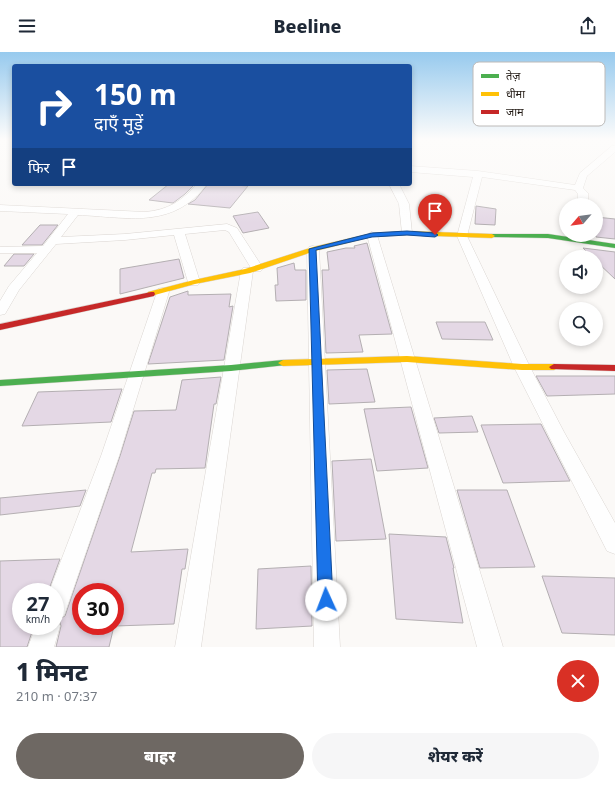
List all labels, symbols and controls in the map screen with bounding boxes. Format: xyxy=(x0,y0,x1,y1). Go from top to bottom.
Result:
text: Beeline xyxy=(274,14,341,38)
icon: menu xyxy=(16,15,38,37)
icon: share xyxy=(577,15,599,37)
legend xyxy=(473,62,605,126)
text: तेज़ xyxy=(506,68,521,83)
text: 150 m xyxy=(94,75,177,113)
icon: right xyxy=(28,80,80,132)
text: धीमा xyxy=(506,86,525,101)
text: जाम xyxy=(506,104,524,119)
text: दाएँ मुड़ें xyxy=(94,111,143,135)
icon: arrive xyxy=(58,156,80,178)
text: फिर xyxy=(28,157,50,177)
pin xyxy=(418,194,452,235)
north arrow xyxy=(559,198,603,242)
map controls xyxy=(559,198,603,346)
icon: arrive xyxy=(424,200,446,222)
button: sound xyxy=(559,250,603,294)
button: search xyxy=(559,302,603,346)
position arrow xyxy=(305,579,347,621)
speed limit sign: 30 xyxy=(72,583,124,635)
text: 27 xyxy=(27,590,49,617)
text: km/h xyxy=(26,612,50,626)
text: 1 मिनट xyxy=(16,655,88,688)
button: close xyxy=(557,660,599,702)
text: 210 m · 07:37 xyxy=(16,687,97,705)
button: बाहर xyxy=(16,733,304,779)
button: शेयर करें xyxy=(312,733,599,779)

